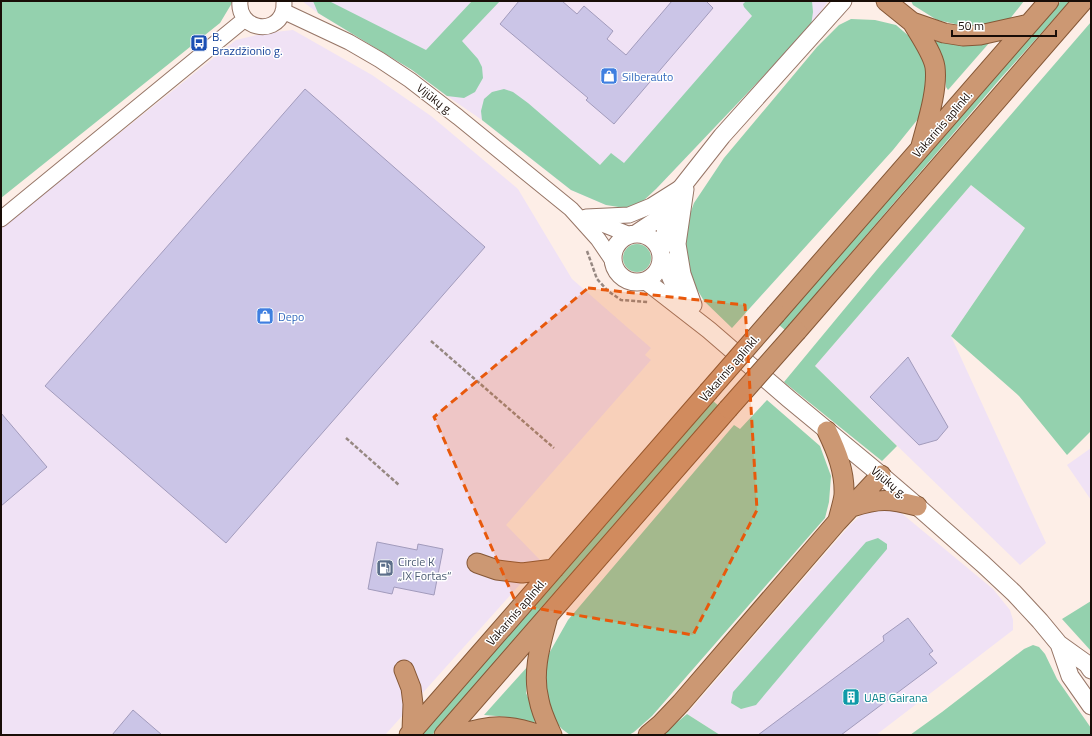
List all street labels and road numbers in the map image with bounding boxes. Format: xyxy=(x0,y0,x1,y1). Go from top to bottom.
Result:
street label: Vijūkų g. xyxy=(413,79,457,119)
street label: Vakarinis aplinkl. xyxy=(907,86,977,162)
street label: Vakarinis aplinkl. xyxy=(694,330,764,406)
street label: Vijūkų g. xyxy=(867,461,911,503)
street label: Vakarinis aplinkl. xyxy=(481,574,551,650)

